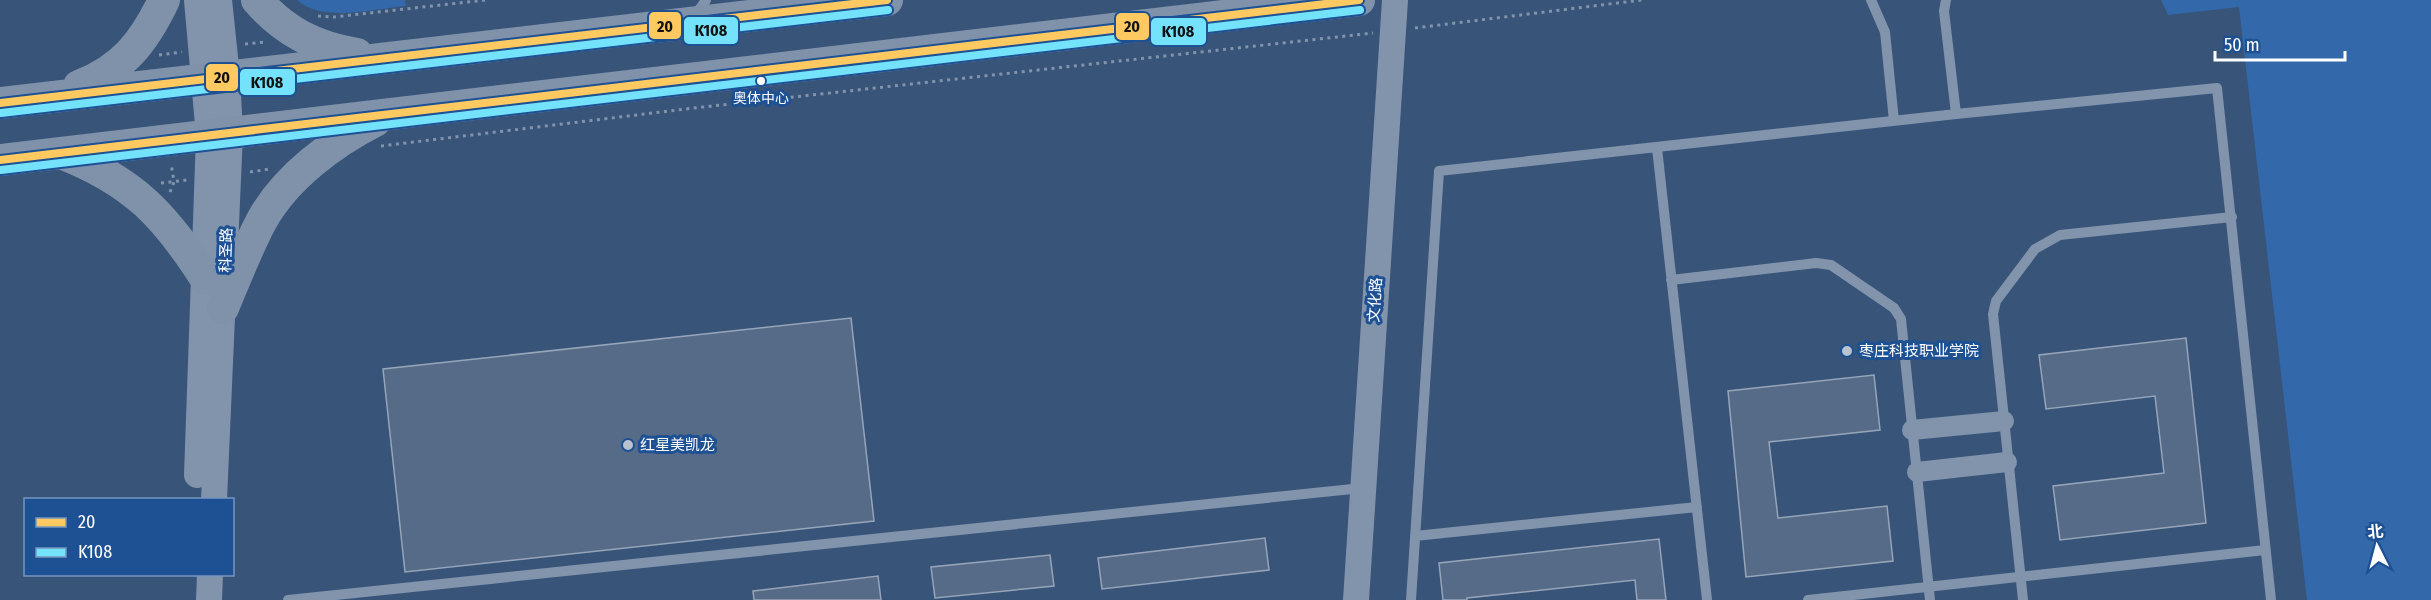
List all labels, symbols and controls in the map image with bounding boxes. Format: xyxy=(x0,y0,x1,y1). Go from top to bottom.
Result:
line badge: 20 xyxy=(648,11,682,40)
line badge: 20 xyxy=(1115,12,1150,41)
line badge: K108 xyxy=(683,16,739,45)
text: 20 xyxy=(656,17,673,36)
text: 20 xyxy=(1123,17,1140,36)
line badge: K108 xyxy=(1150,17,1207,46)
text: K108 xyxy=(695,21,728,40)
text: K108 xyxy=(1162,22,1195,41)
scale bar xyxy=(2215,24,2346,62)
text: 50 m xyxy=(2224,34,2260,56)
line badge: 20 xyxy=(205,63,239,92)
text: 20 xyxy=(213,68,230,87)
line badge: K108 xyxy=(239,68,296,96)
text: K108 xyxy=(251,73,284,92)
marker: 奥体中心 xyxy=(755,75,767,87)
place label: 奥体中心 xyxy=(733,90,789,107)
street label: 科圣路 xyxy=(216,227,236,273)
street label: 文化路 xyxy=(1364,277,1386,323)
place label: 枣庄科技职业学院 xyxy=(1859,342,1979,360)
marker: 枣庄科技职业学院 xyxy=(1840,344,1854,358)
place label: 红星美凯龙 xyxy=(640,436,715,454)
marker: 红星美凯龙 xyxy=(621,438,635,452)
legend xyxy=(24,498,234,576)
text: 20 xyxy=(78,511,95,533)
north arrow xyxy=(2347,516,2407,576)
text: 北 xyxy=(2367,521,2384,542)
text: K108 xyxy=(78,541,112,563)

